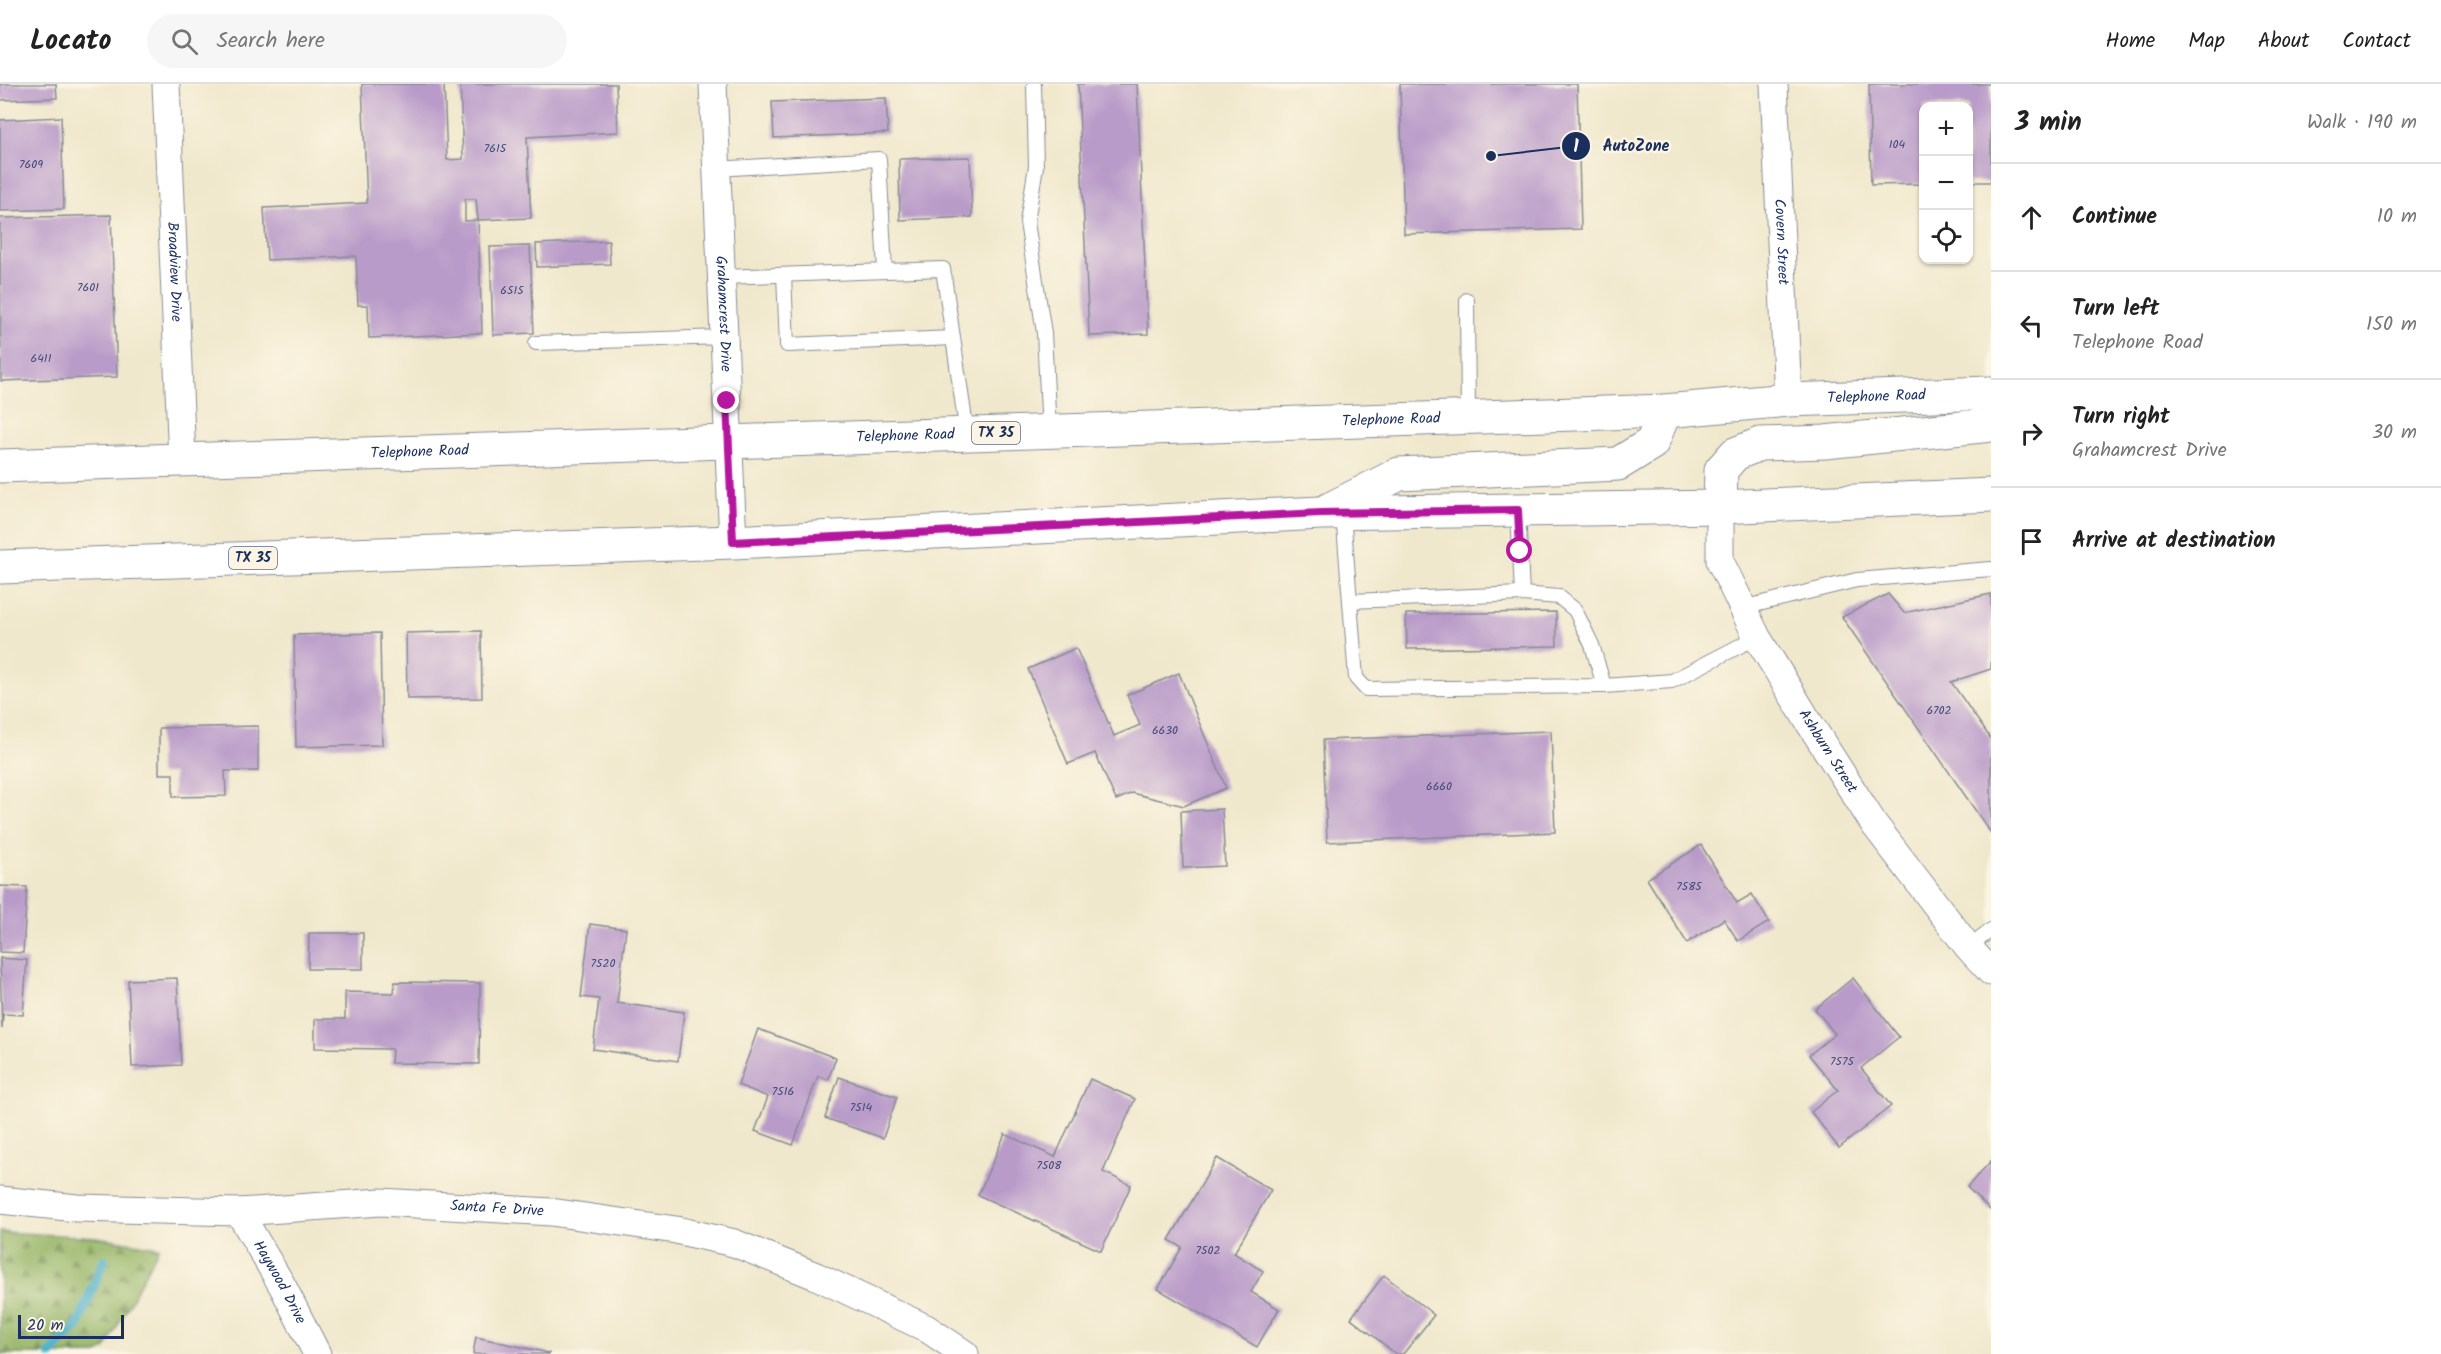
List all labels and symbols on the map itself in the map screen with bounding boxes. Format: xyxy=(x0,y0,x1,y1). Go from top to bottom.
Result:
callout: AutoZone xyxy=(1561,129,1681,163)
text: 1 xyxy=(1573,133,1579,162)
text: AutoZone xyxy=(1603,134,1670,159)
house number: 104 xyxy=(1889,135,1906,154)
house number: 7615 xyxy=(484,139,508,158)
house number: 7609 xyxy=(19,155,43,174)
street label: Covern Street xyxy=(1767,198,1795,286)
street label: Broadview Drive xyxy=(160,221,188,323)
street label: Grahamcrest Drive xyxy=(709,255,738,373)
house number: 7601 xyxy=(77,278,99,297)
house number: 6515 xyxy=(500,281,525,300)
house number: 6411 xyxy=(31,349,52,368)
street label: Telephone Road xyxy=(1827,383,1927,411)
route end xyxy=(713,387,739,413)
street label: Telephone Road xyxy=(1342,406,1441,434)
street label: Telephone Road xyxy=(856,422,955,450)
road number: TX 35 xyxy=(972,422,1020,444)
street label: Telephone Road xyxy=(370,439,470,466)
route start xyxy=(1506,537,1532,563)
road number: TX 35 xyxy=(229,547,277,569)
house number: 6702 xyxy=(1926,701,1952,720)
street label: Ashburn Street xyxy=(1792,705,1864,798)
house number: 6630 xyxy=(1152,721,1178,740)
house number: 6660 xyxy=(1426,777,1452,796)
house number: 7585 xyxy=(1676,877,1703,896)
house number: 7520 xyxy=(591,954,615,973)
house number: 7575 xyxy=(1830,1052,1856,1071)
house number: 7516 xyxy=(772,1082,794,1101)
house number: 7514 xyxy=(850,1098,873,1117)
house number: 7508 xyxy=(1036,1156,1062,1175)
street label: Santa Fe Drive xyxy=(449,1194,545,1224)
street label: Haywood Drive xyxy=(246,1236,312,1329)
house number: 7502 xyxy=(1196,1241,1220,1260)
scale bar xyxy=(18,1312,124,1340)

